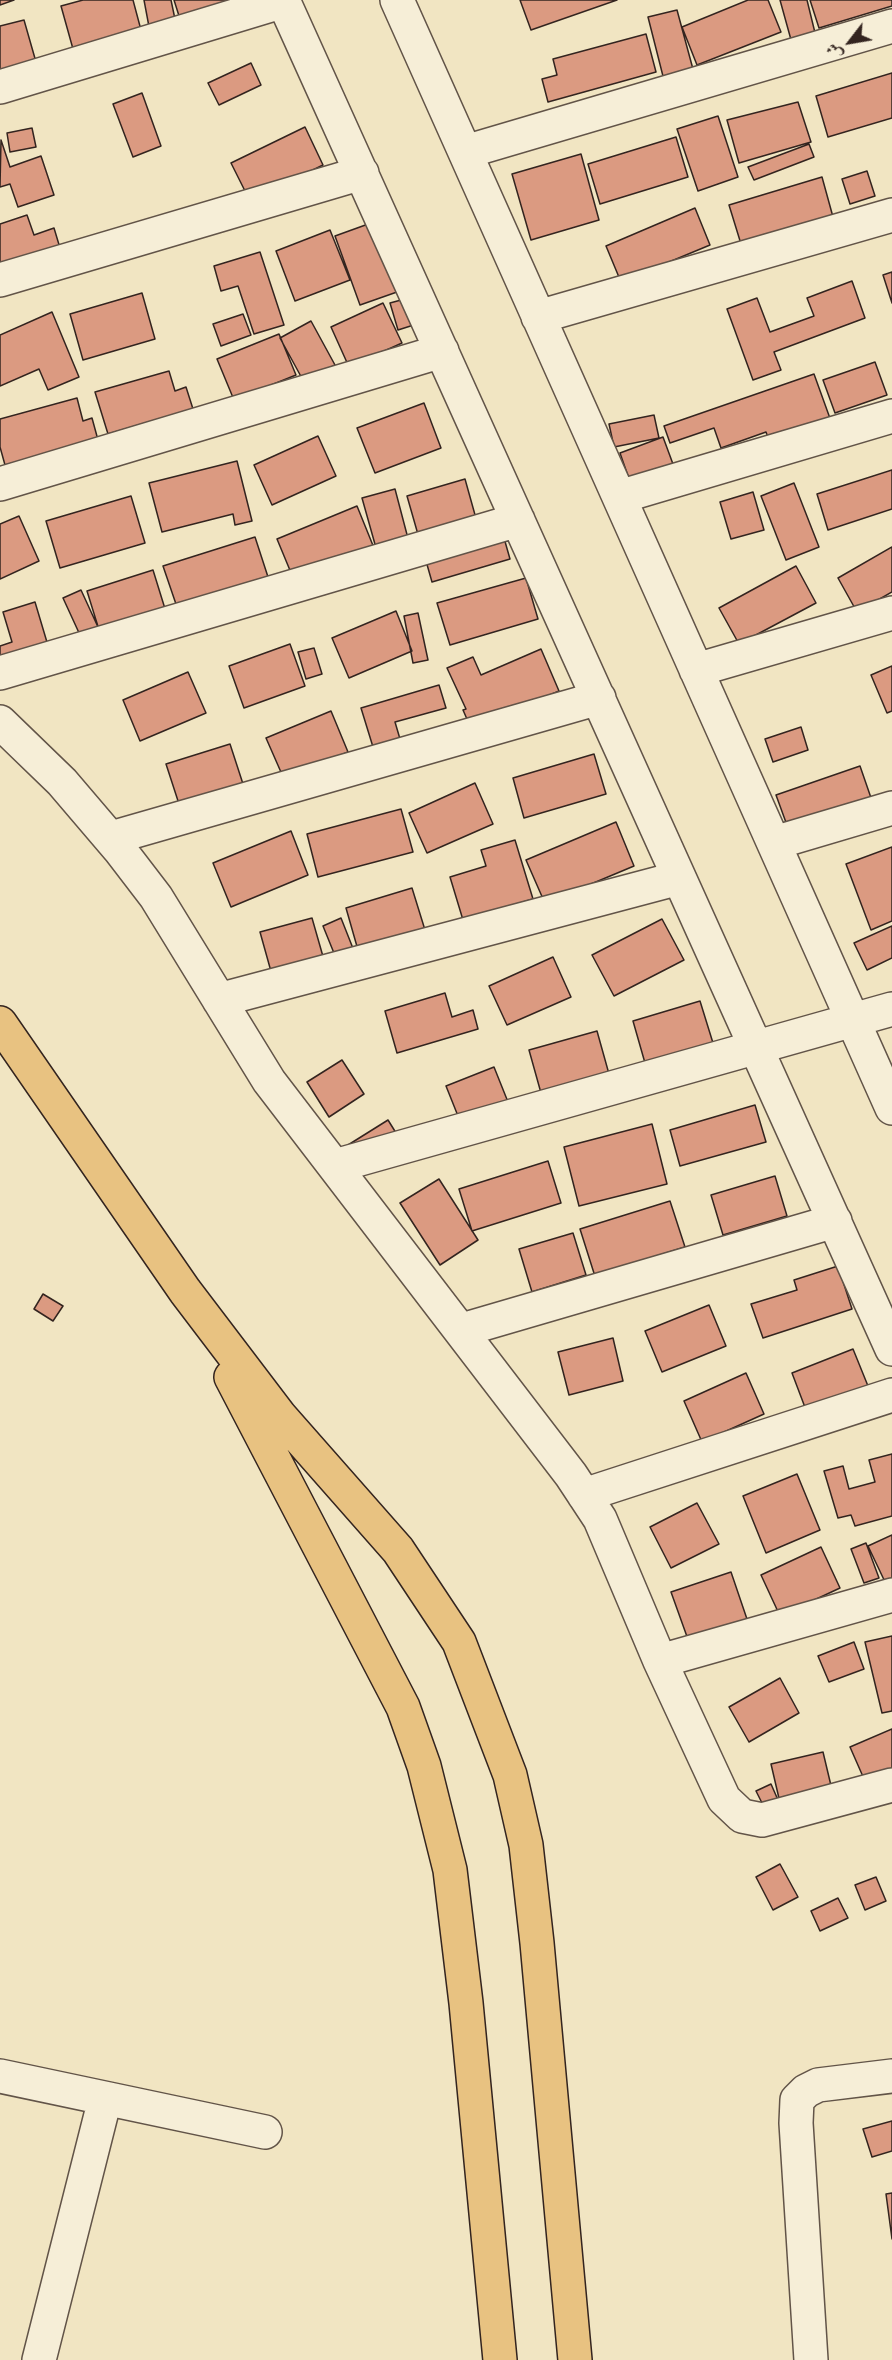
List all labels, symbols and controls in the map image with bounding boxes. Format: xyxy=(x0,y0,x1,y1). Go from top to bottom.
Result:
north arrow xyxy=(820,12,880,72)
text: ش xyxy=(822,39,847,63)

